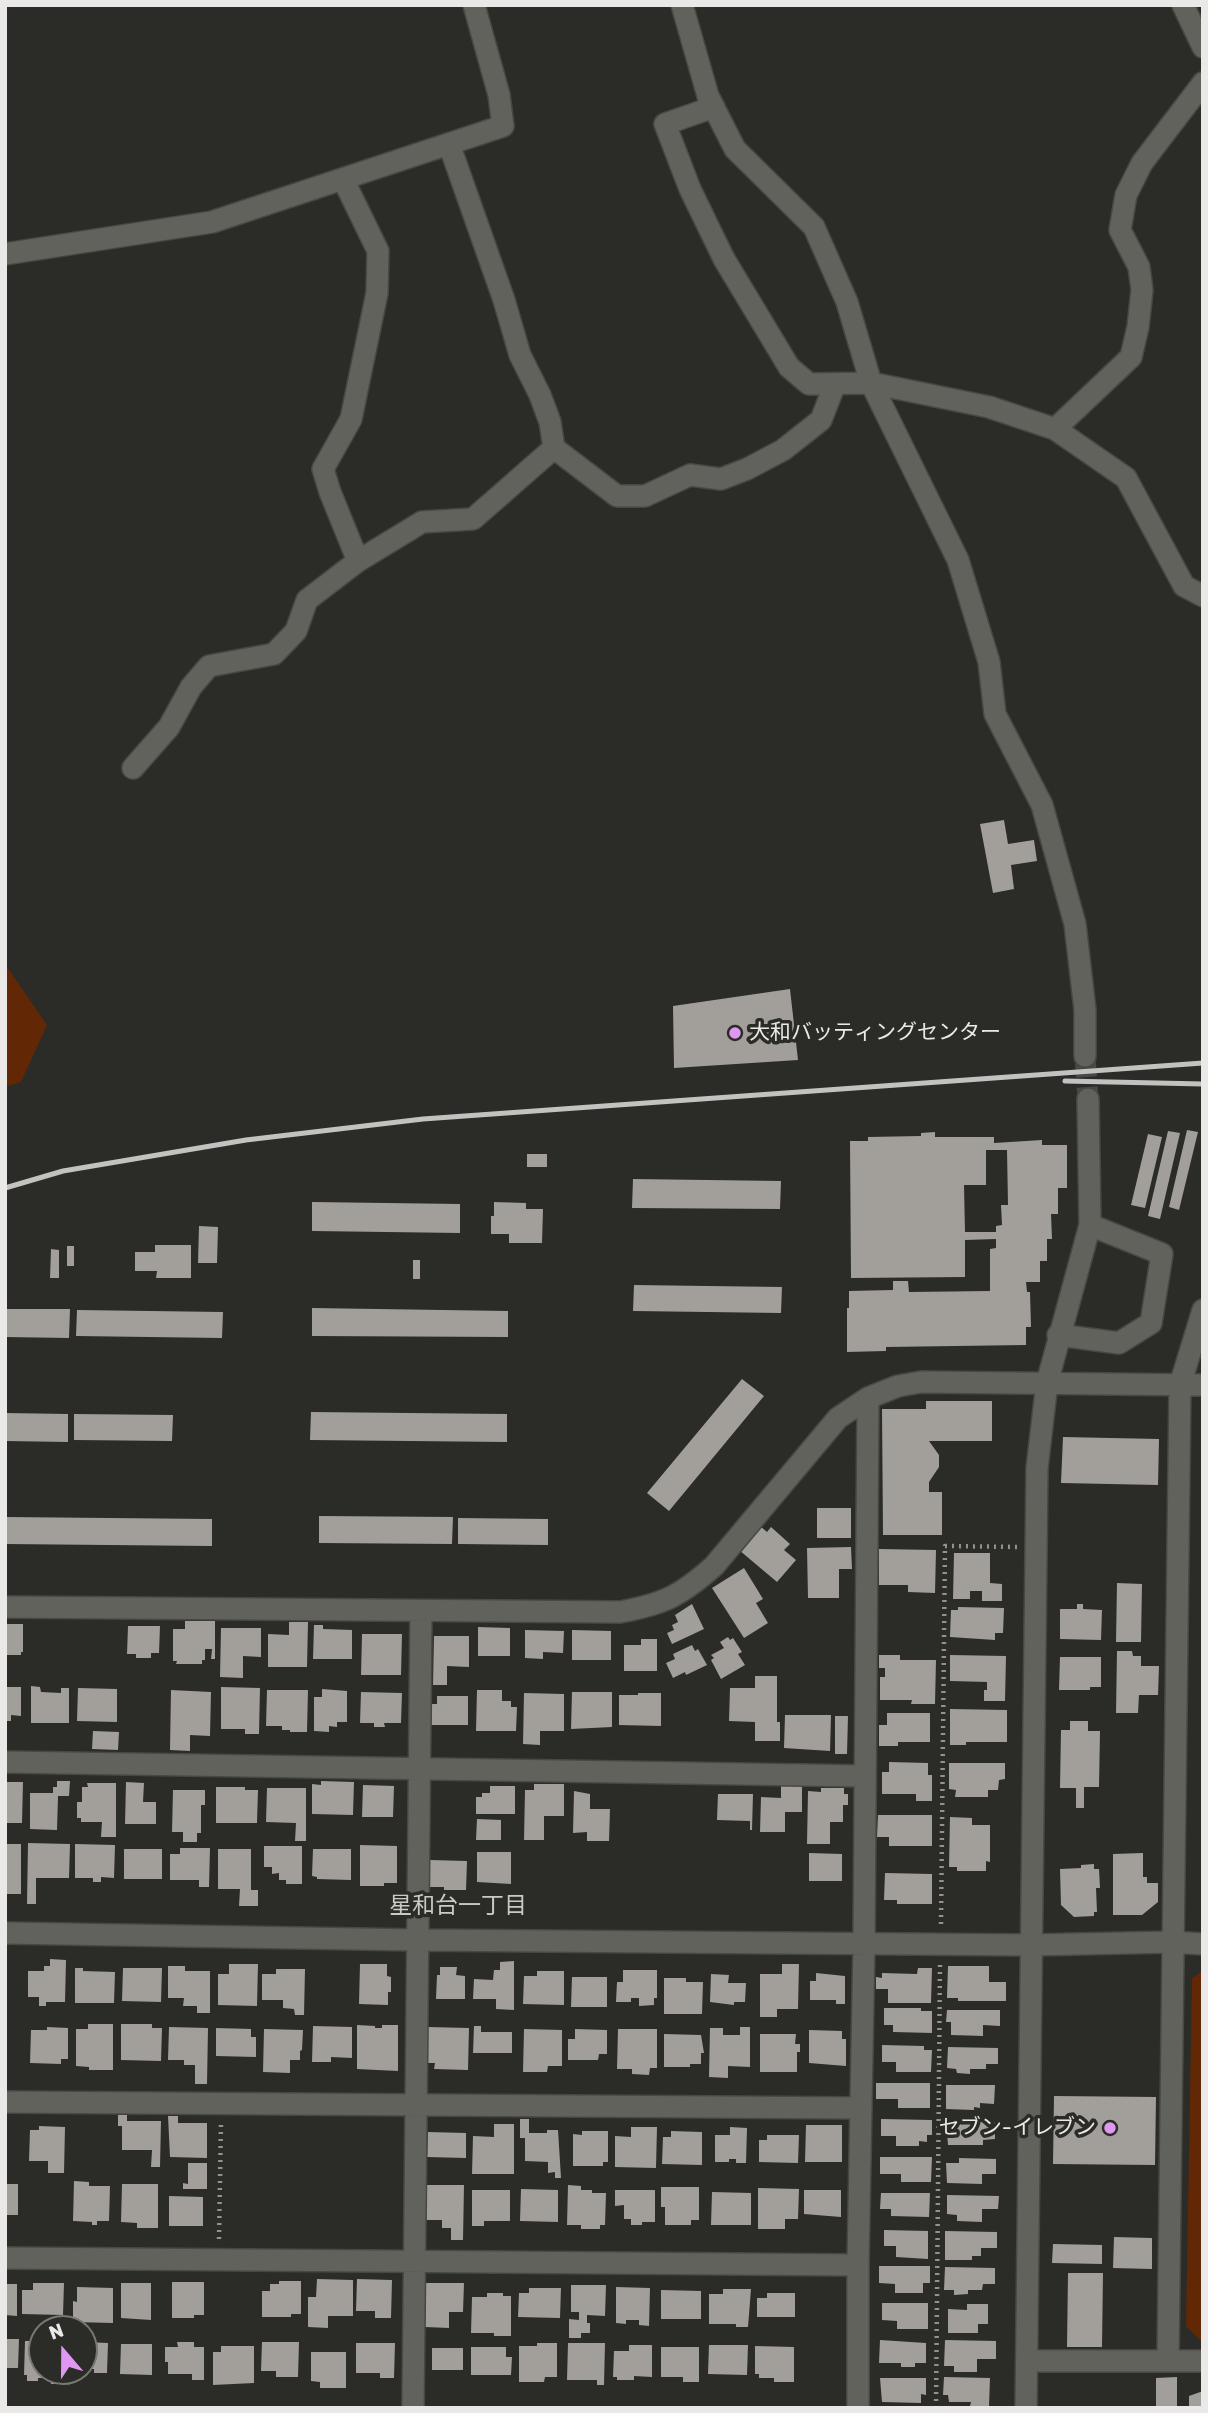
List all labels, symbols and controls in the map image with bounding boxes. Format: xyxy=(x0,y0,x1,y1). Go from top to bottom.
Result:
place label: 大和バッティングセンター xyxy=(749,1020,1001,1046)
marker: 大和バッティングセンター xyxy=(727,1025,743,1041)
district label: 星和台一丁目 xyxy=(389,1892,527,1920)
place label: セブン-イレブン xyxy=(939,2115,1096,2141)
marker: セブン-イレブン xyxy=(1102,2120,1118,2136)
north arrow xyxy=(28,2315,98,2385)
text: N xyxy=(46,2319,67,2345)

